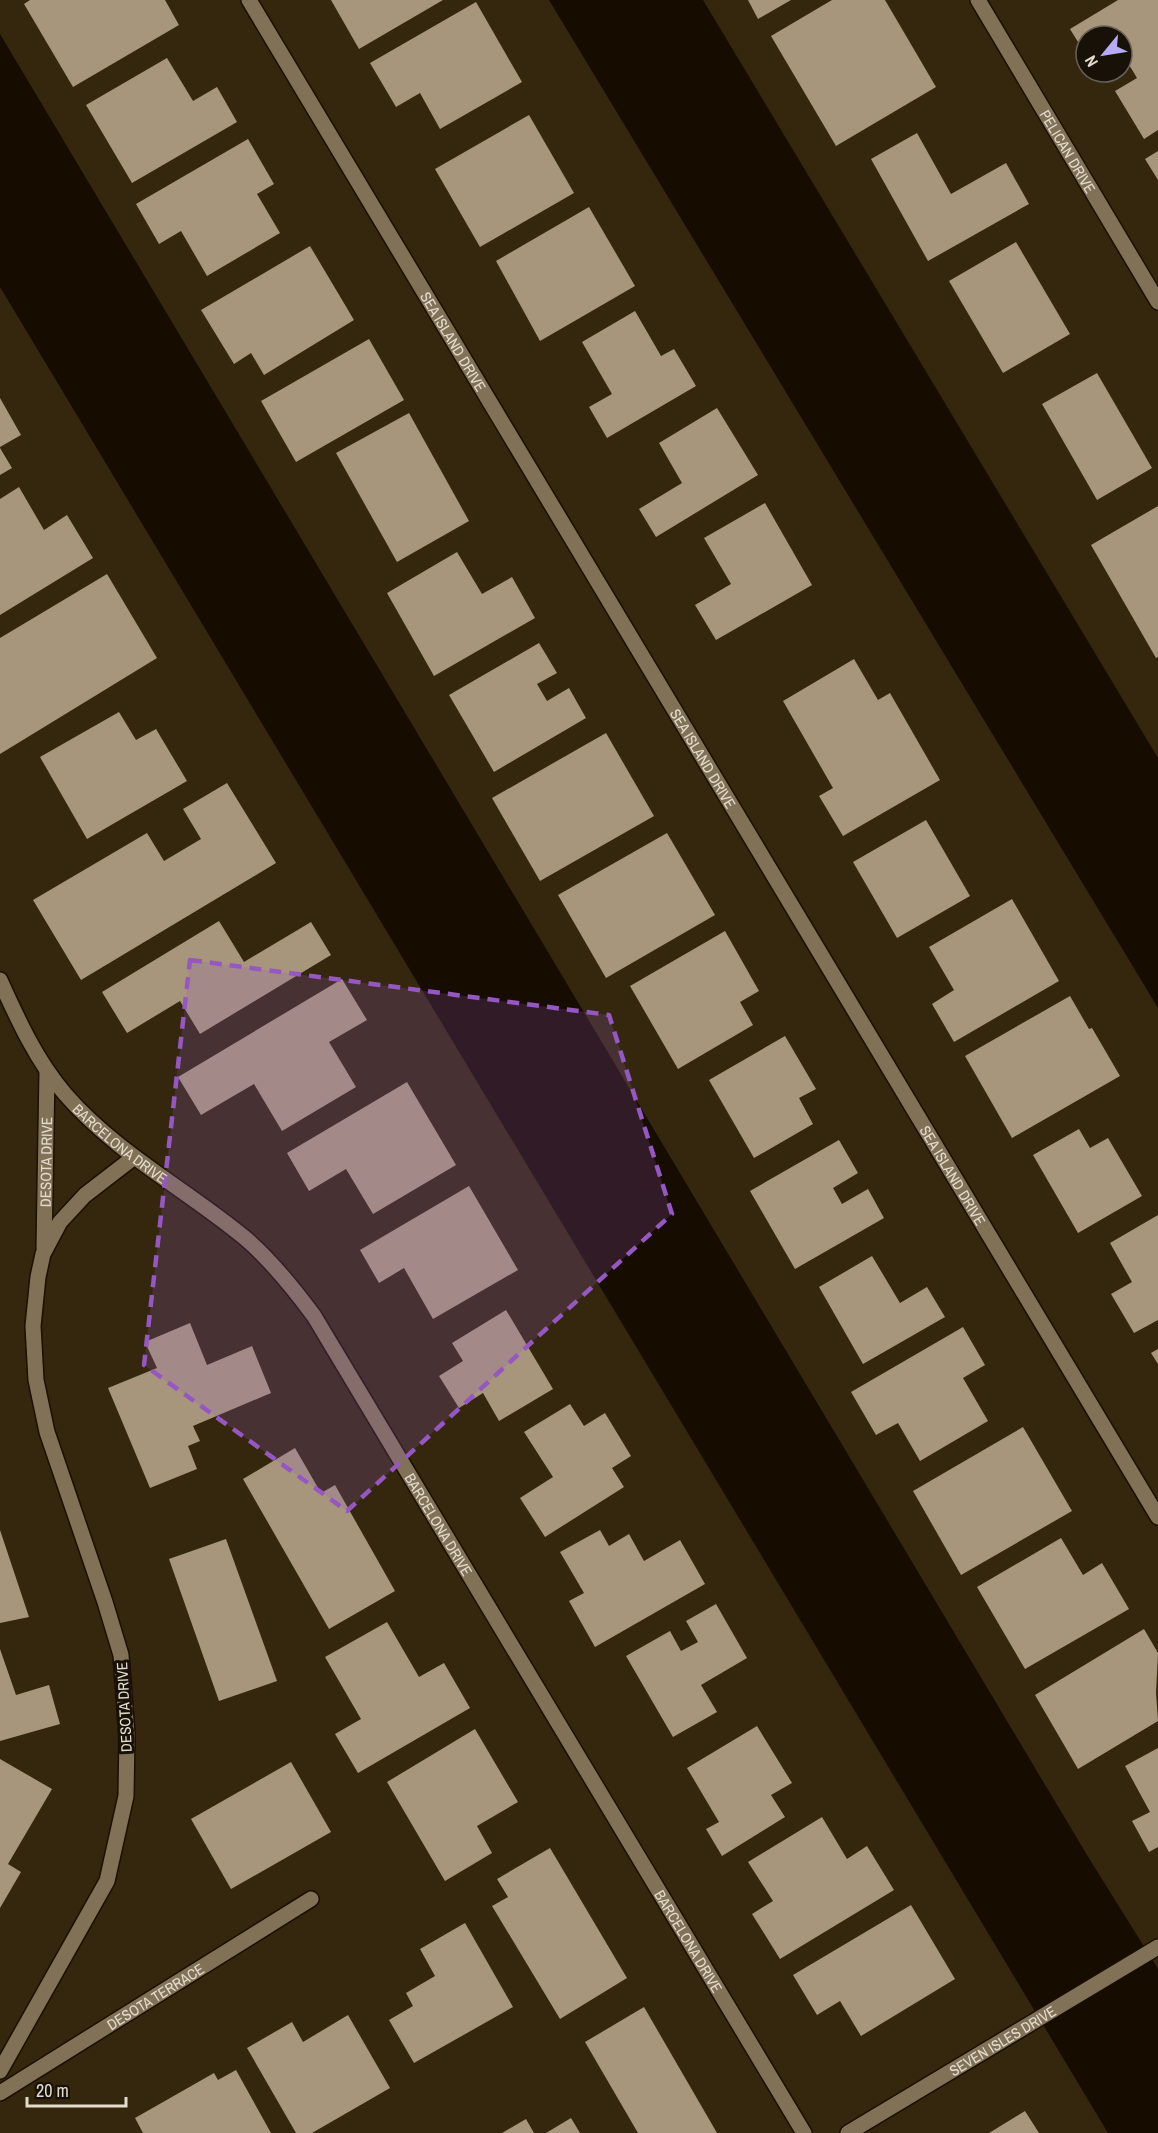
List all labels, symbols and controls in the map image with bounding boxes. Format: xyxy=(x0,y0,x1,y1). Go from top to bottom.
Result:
north arrow xyxy=(1074,24,1134,84)
text: N xyxy=(1079,52,1103,71)
street label: PELICAN DRIVE xyxy=(1035,106,1101,197)
street label: SEA ISLAND DRIVE xyxy=(416,288,492,395)
street label: SEA ISLAND DRIVE xyxy=(665,704,741,812)
street label: BARCELONA DRIVE xyxy=(68,1099,172,1188)
street label: DESOTA DRIVE xyxy=(34,1117,57,1207)
street label: SEA ISLAND DRIVE xyxy=(915,1121,991,1229)
street label: BARCELONA DRIVE xyxy=(400,1469,478,1580)
street label: DESOTA DRIVE xyxy=(111,1661,137,1753)
street label: BARCELONA DRIVE xyxy=(650,1886,728,1996)
street label: DESOTA TERRACE xyxy=(103,1958,208,2034)
street label: SEVEN ISLES DRIVE xyxy=(945,2000,1060,2081)
scale bar xyxy=(27,2070,126,2108)
text: 20 m xyxy=(36,2078,69,2103)

